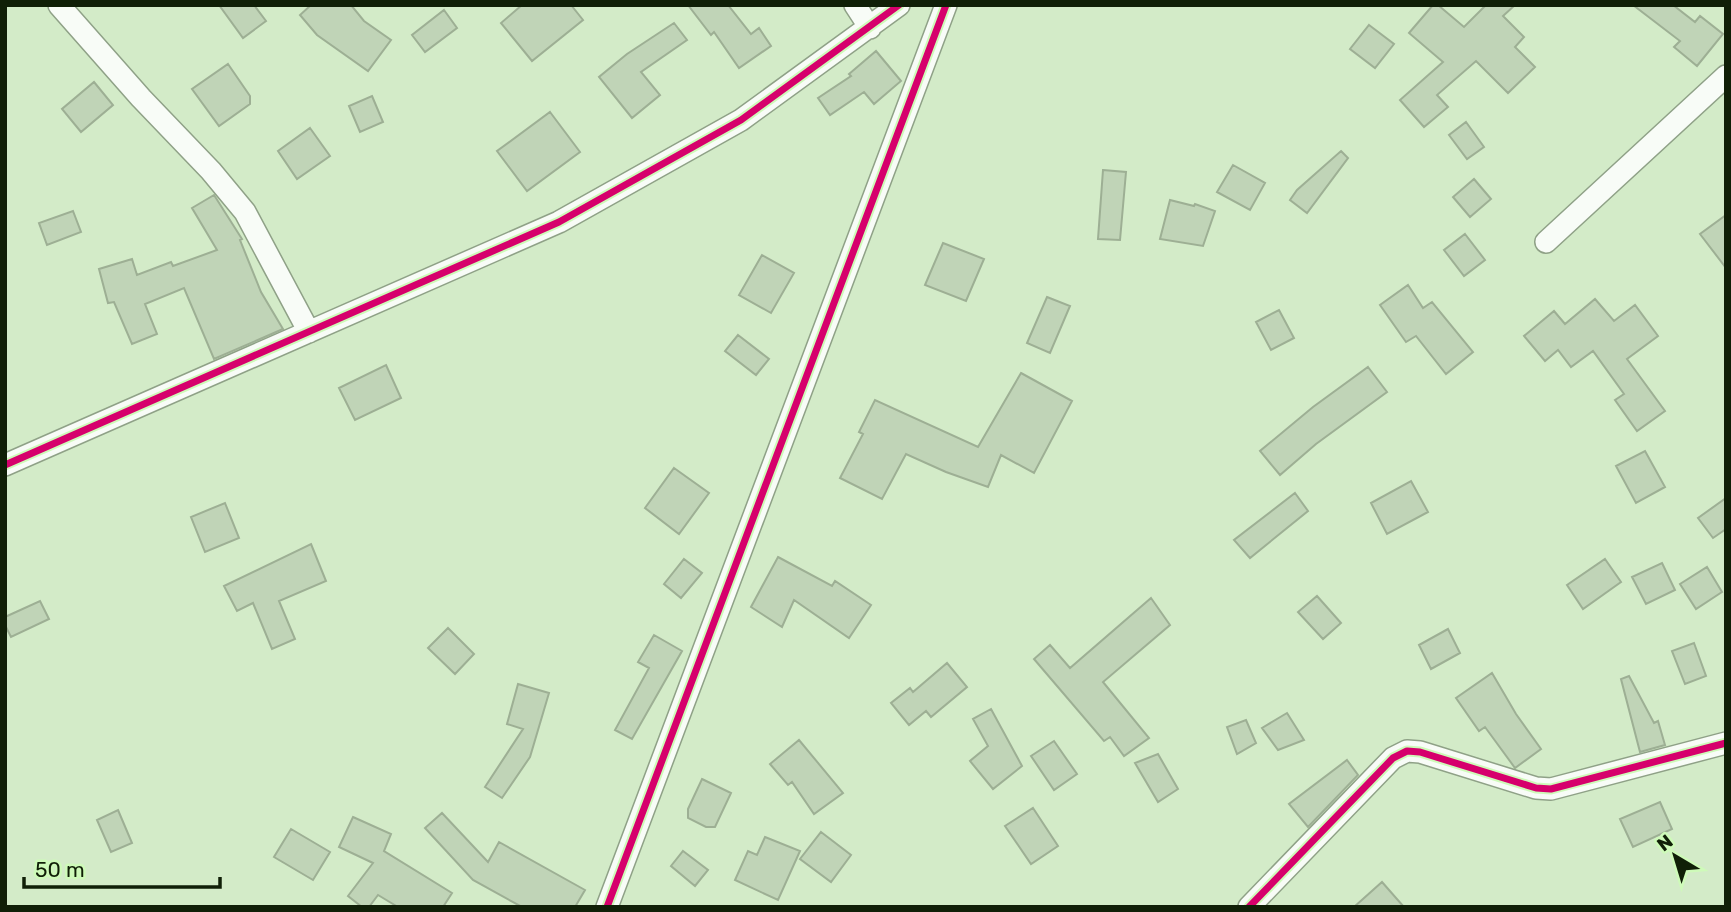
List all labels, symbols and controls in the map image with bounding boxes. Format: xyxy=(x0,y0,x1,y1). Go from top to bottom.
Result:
north arrow xyxy=(1640,821,1710,891)
text: N xyxy=(1652,830,1677,856)
scale bar xyxy=(24,846,220,890)
text: 50 m xyxy=(35,857,85,882)

